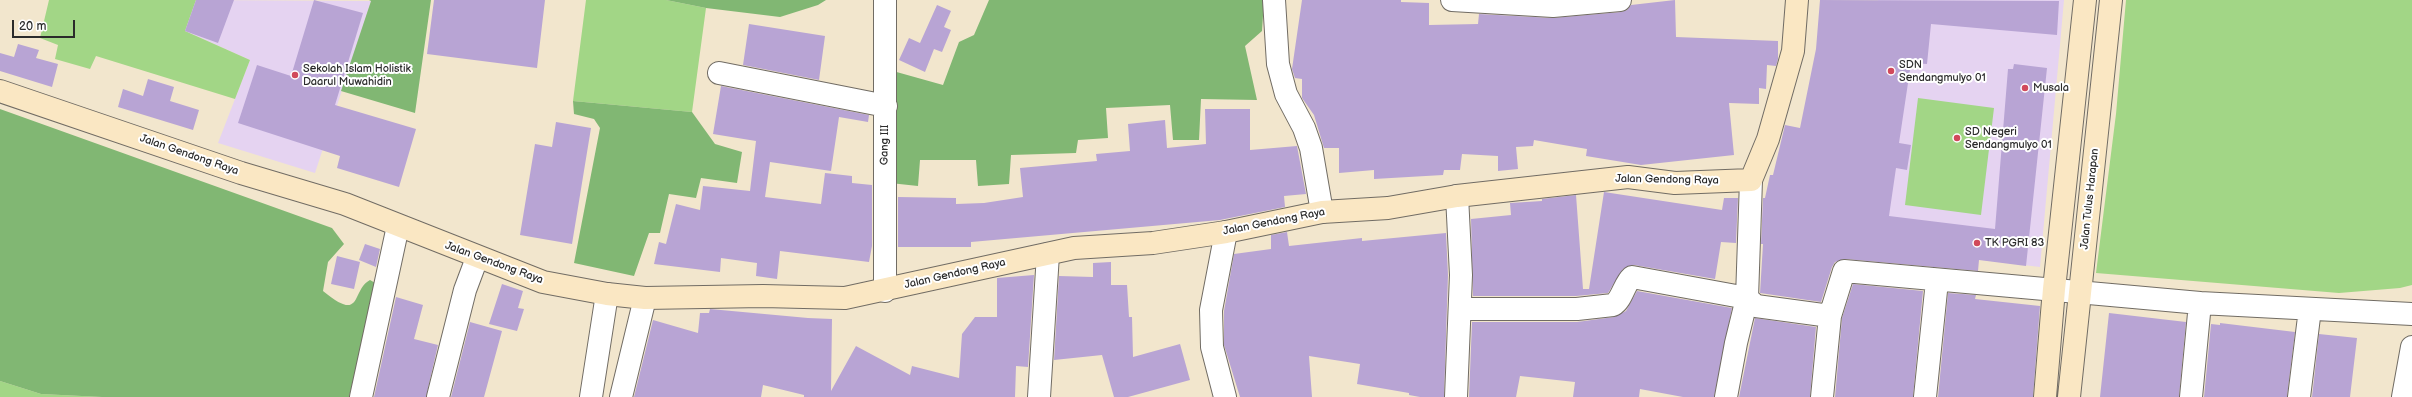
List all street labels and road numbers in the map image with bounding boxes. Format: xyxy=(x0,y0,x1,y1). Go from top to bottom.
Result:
street label: Gang III xyxy=(878,125,892,165)
street label: Jalan Gendong Raya xyxy=(138,132,240,178)
street label: Jalan Tulus Harapan xyxy=(2078,148,2102,250)
street label: Jalan Gendong Raya xyxy=(1615,172,1719,188)
street label: Jalan Gendong Raya xyxy=(1222,206,1326,238)
street label: Jalan Gendong Raya xyxy=(443,239,545,287)
street label: Jalan Gendong Raya xyxy=(903,256,1007,292)

